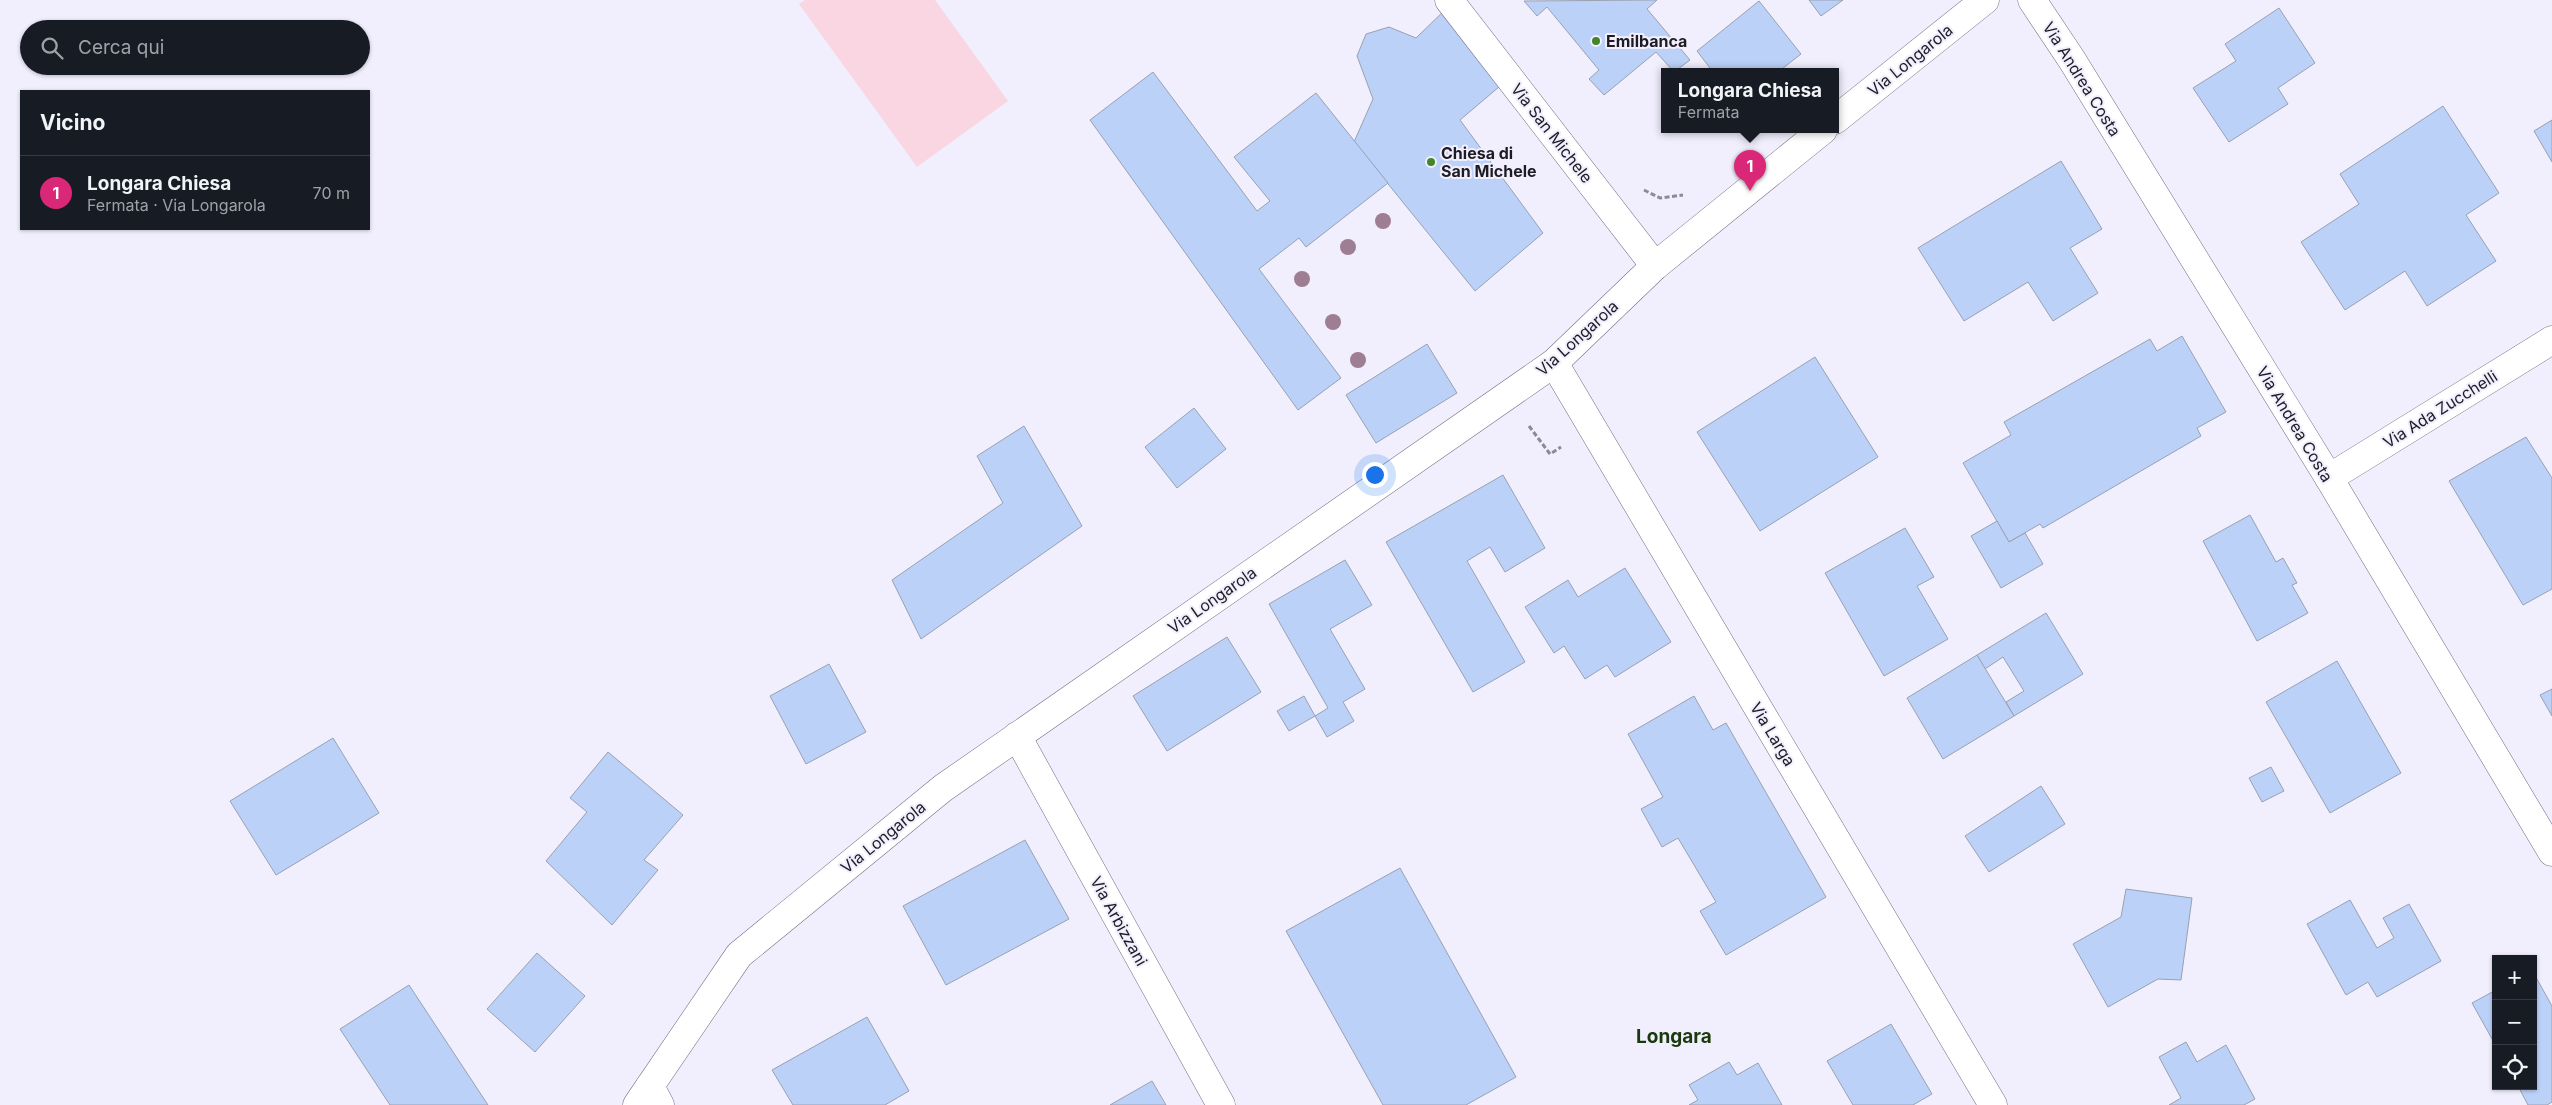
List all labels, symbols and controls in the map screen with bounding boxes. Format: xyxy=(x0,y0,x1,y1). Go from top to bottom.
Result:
street label: Via Andrea Costa xyxy=(2039,18,2125,140)
search box xyxy=(20,20,370,75)
street label: Via Longarola xyxy=(1863,20,1957,100)
place label: Emilbanca xyxy=(1606,31,1687,51)
icon: search xyxy=(38,34,66,62)
marker: Emilbanca xyxy=(1590,35,1602,47)
text: Cerca qui xyxy=(78,36,164,59)
popup xyxy=(1661,68,1839,133)
street label: Via San Michele xyxy=(1507,79,1597,187)
text: Longara Chiesa xyxy=(1678,79,1822,102)
text: Fermata xyxy=(1678,102,1740,122)
text: Vicino xyxy=(40,110,105,135)
place label: Chiesa di San Michele xyxy=(1441,143,1537,181)
pin: 1 xyxy=(1734,150,1766,191)
marker: Chiesa di San Michele xyxy=(1425,156,1437,168)
text: Longara Chiesa xyxy=(87,172,231,195)
text: 1 xyxy=(53,183,59,203)
text: 70 m xyxy=(313,183,350,203)
text: Fermata · Via Longarola xyxy=(87,195,266,215)
street label: Via Longarola xyxy=(1532,296,1622,380)
street label: Via Andrea Costa xyxy=(2253,363,2337,485)
street label: Via Ada Zucchelli xyxy=(2379,366,2501,452)
your location xyxy=(1362,462,1388,488)
street label: Via Longarola xyxy=(1164,562,1260,638)
street label: Via Larga xyxy=(1746,698,1800,770)
street label: Via Longarola xyxy=(836,797,930,877)
street label: Via Arbizzani xyxy=(1086,873,1152,969)
map controls xyxy=(2492,955,2537,1090)
button: + xyxy=(2492,955,2537,1000)
button: − xyxy=(2492,1000,2537,1045)
district label: Longara xyxy=(1636,1025,1712,1048)
button: locate xyxy=(2492,1045,2537,1090)

